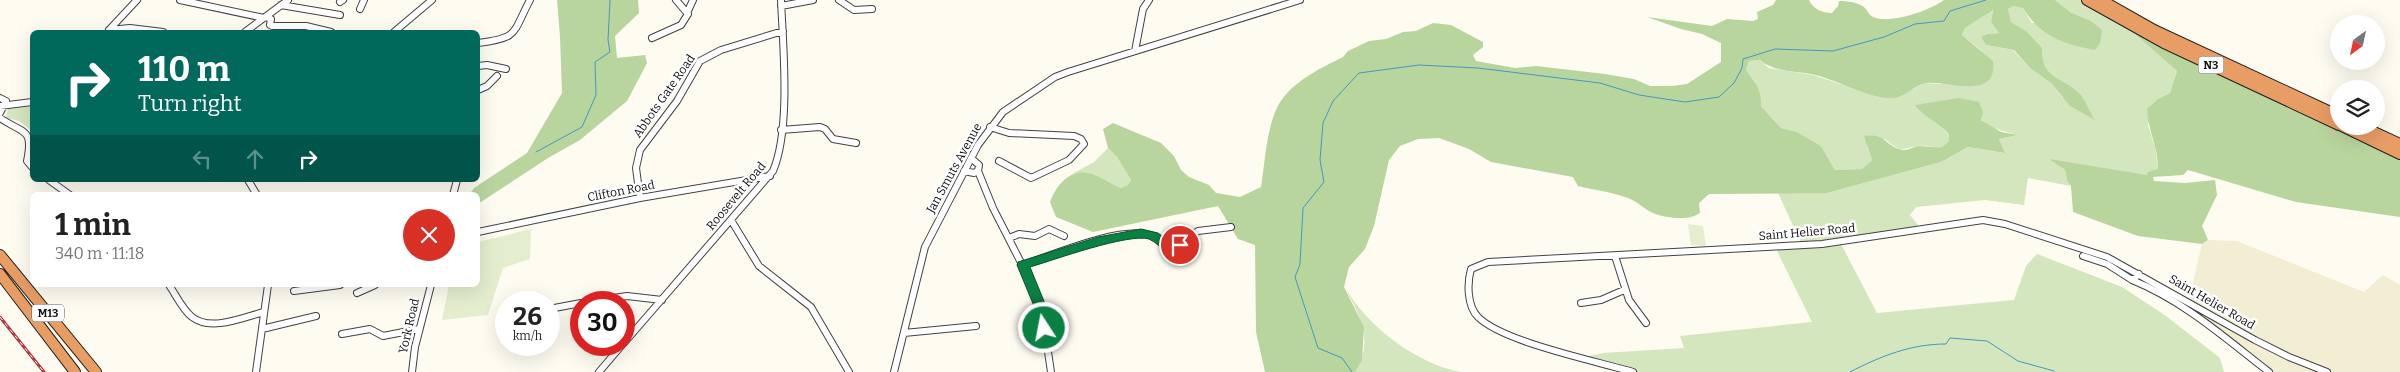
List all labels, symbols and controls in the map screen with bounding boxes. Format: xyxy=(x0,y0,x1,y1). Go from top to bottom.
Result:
north arrow xyxy=(2330,15,2385,70)
map controls xyxy=(2330,15,2385,135)
text: 110 m xyxy=(138,48,230,90)
icon: right xyxy=(55,50,120,115)
street label: Abbots Gate Road xyxy=(630,52,698,140)
road number: N3 xyxy=(2198,56,2224,74)
button: layers xyxy=(2330,80,2385,135)
text: Turn right xyxy=(138,90,241,117)
street label: Jan Smuts Avenue xyxy=(923,121,984,216)
icon: left xyxy=(188,145,216,173)
icon: ahead xyxy=(241,145,269,173)
icon: right xyxy=(294,145,322,173)
street label: Roosevelt Road xyxy=(703,159,769,233)
street label: Clifton Road xyxy=(586,178,656,204)
text: 1 min xyxy=(55,207,131,243)
button: close xyxy=(403,209,455,261)
street label: Saint Helier Road xyxy=(1758,221,1856,243)
pin xyxy=(1159,224,1201,266)
icon: arrive xyxy=(1166,231,1194,259)
text: 340 m · 11:18 xyxy=(55,244,144,263)
street label: Saint Helier Road xyxy=(2167,272,2257,332)
speed limit sign: 30 xyxy=(570,291,635,356)
street label: York Road xyxy=(396,297,422,355)
position arrow xyxy=(1017,301,1069,353)
text: 26 xyxy=(513,302,542,332)
road number: M13 xyxy=(32,304,64,322)
text: km/h xyxy=(513,329,542,343)

